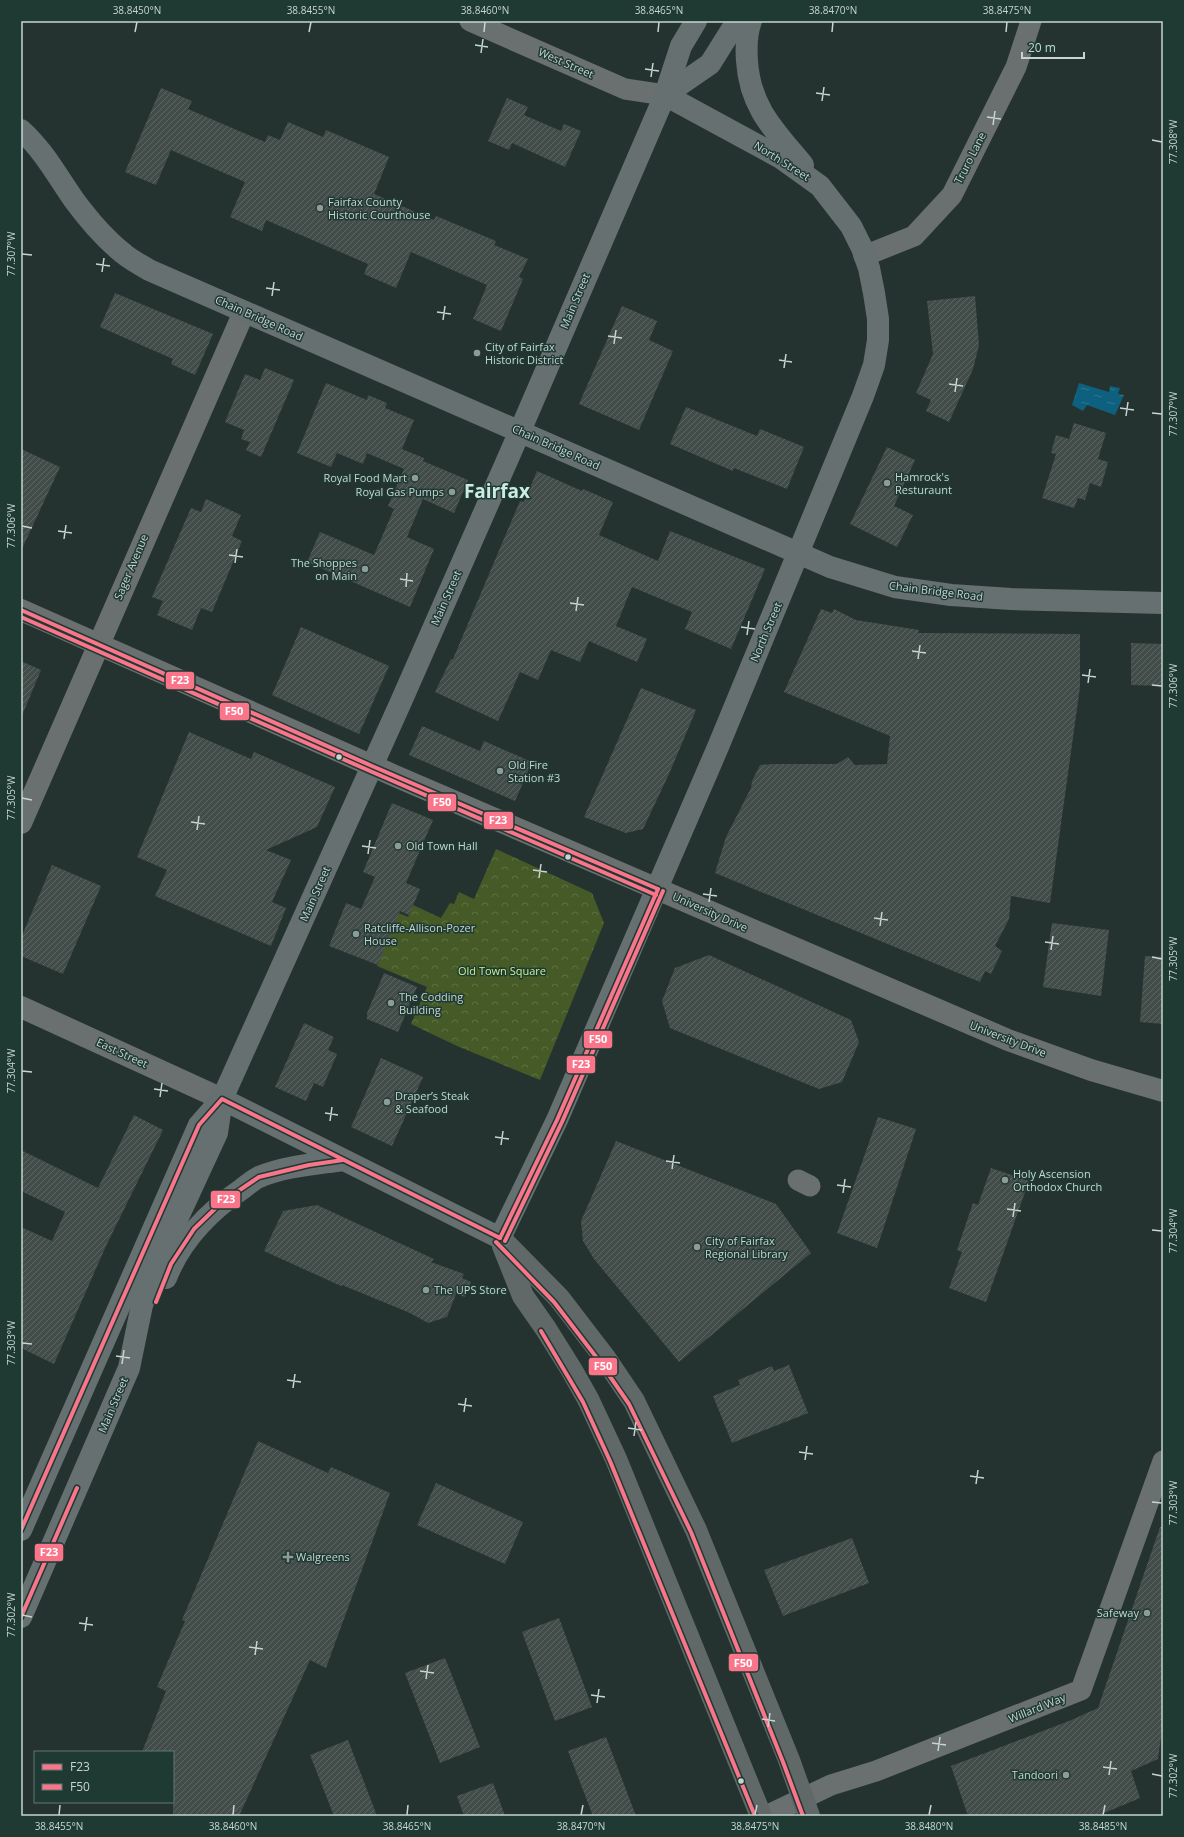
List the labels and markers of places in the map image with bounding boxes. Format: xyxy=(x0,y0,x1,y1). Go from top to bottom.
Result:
place label: Fairfax County Historic Courthouse xyxy=(328,194,430,222)
marker: Fairfax County Historic Courthouse xyxy=(315,203,325,213)
place label: City of Fairfax Historic District xyxy=(485,339,564,367)
marker: City of Fairfax Historic District xyxy=(472,348,482,358)
place label: Hamrock's Resturaunt xyxy=(895,469,952,497)
place label: Royal Food Mart xyxy=(323,470,407,485)
marker: Royal Food Mart xyxy=(410,473,420,483)
marker: Hamrock's Resturaunt xyxy=(882,478,892,488)
place label: Royal Gas Pumps xyxy=(356,484,444,499)
marker: Royal Gas Pumps xyxy=(447,487,457,497)
place label: The Shoppes on Main xyxy=(291,555,357,583)
marker: The Shoppes on Main xyxy=(360,564,370,574)
unlabelled marker xyxy=(334,752,344,762)
place label: Old Fire Station #3 xyxy=(508,757,560,785)
marker: Old Fire Station #3 xyxy=(495,766,505,776)
place label: Old Town Hall xyxy=(406,838,478,853)
marker: Old Town Hall xyxy=(393,841,403,851)
unlabelled marker xyxy=(563,852,573,862)
place label: Ratcliffe-Allison-Pozer House xyxy=(364,920,476,948)
marker: Ratcliffe-Allison-Pozer House xyxy=(351,929,361,939)
place label: The Codding Building xyxy=(399,989,463,1017)
marker: The Codding Building xyxy=(386,998,396,1008)
place label: Draper’s Steak & Seafood xyxy=(395,1088,469,1116)
marker: Draper’s Steak & Seafood xyxy=(382,1097,392,1107)
place label: Holy Ascension Orthodox Church xyxy=(1013,1166,1102,1194)
marker: Holy Ascension Orthodox Church xyxy=(1000,1175,1010,1185)
place label: City of Fairfax Regional Library xyxy=(705,1233,788,1261)
marker: City of Fairfax Regional Library xyxy=(692,1242,702,1252)
place label: The UPS Store xyxy=(434,1282,507,1297)
marker: The UPS Store xyxy=(421,1285,431,1295)
place label: Walgreens xyxy=(296,1549,350,1564)
marker: Walgreens xyxy=(283,1552,293,1562)
place label: Safeway xyxy=(1097,1605,1139,1620)
marker: Safeway xyxy=(1142,1608,1152,1618)
place label: Tandoori xyxy=(1012,1767,1058,1782)
marker: Tandoori xyxy=(1061,1770,1071,1780)
unlabelled marker xyxy=(736,1776,746,1786)

